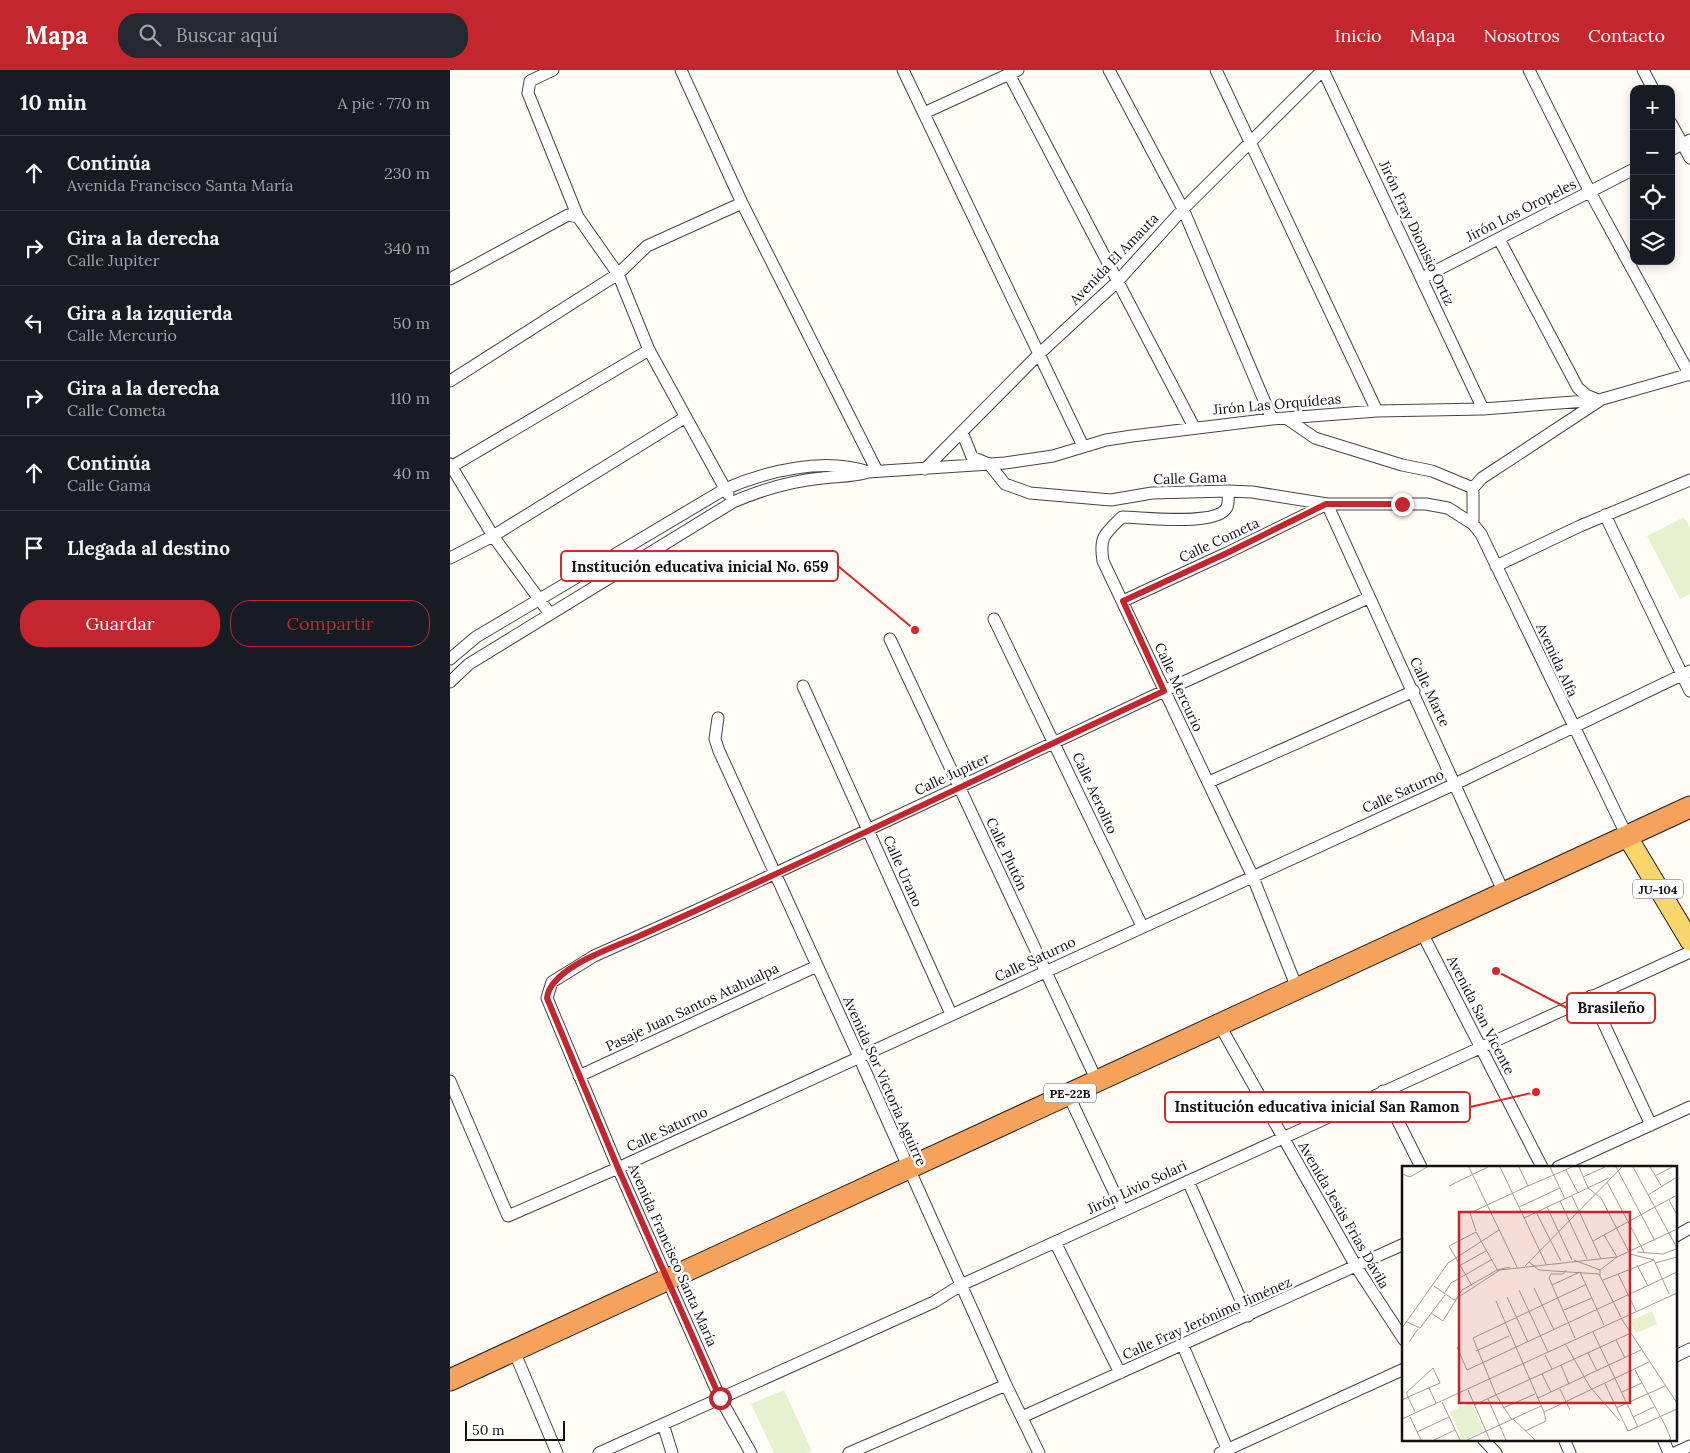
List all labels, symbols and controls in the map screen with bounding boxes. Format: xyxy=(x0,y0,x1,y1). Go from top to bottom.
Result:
search box xyxy=(118,13,468,58)
text: Mapa xyxy=(25,20,88,51)
icon: search xyxy=(136,21,164,49)
text: Buscar aquí xyxy=(176,23,278,47)
text: Inicio xyxy=(1335,24,1382,47)
text: Mapa xyxy=(1410,24,1455,47)
text: Nosotros xyxy=(1483,24,1560,47)
text: Contacto xyxy=(1588,24,1665,47)
map controls xyxy=(1630,85,1675,265)
button: + xyxy=(1630,85,1675,130)
text: 10 min xyxy=(20,89,87,116)
text: A pie · 770 m xyxy=(337,93,430,113)
button: − xyxy=(1630,130,1675,175)
text: Continúa xyxy=(67,151,151,175)
street label: Jirón Fray Dionisio Ortiz xyxy=(1375,157,1459,308)
icon: ahead xyxy=(20,159,48,187)
text: 230 m xyxy=(384,163,430,183)
text: Avenida Francisco Santa María xyxy=(67,175,294,195)
street label: Jirón Los Oropeles xyxy=(1462,175,1579,246)
button: locate xyxy=(1630,175,1675,220)
street label: Avenida El Amauta xyxy=(1065,209,1162,309)
button: layers xyxy=(1630,220,1675,265)
text: Gira a la derecha xyxy=(67,226,220,250)
icon: right xyxy=(20,234,48,262)
text: 340 m xyxy=(384,238,430,258)
text: Calle Jupiter xyxy=(67,250,160,270)
text: Gira a la izquierda xyxy=(67,301,233,325)
icon: left xyxy=(20,309,48,337)
text: 50 m xyxy=(393,313,430,333)
text: Calle Mercurio xyxy=(67,325,177,345)
text: Gira a la derecha xyxy=(67,376,220,400)
icon: right xyxy=(20,384,48,412)
text: 110 m xyxy=(390,388,430,408)
street label: Jirón Las Orquídeas xyxy=(1211,389,1342,419)
text: Calle Cometa xyxy=(67,400,166,420)
text: Continúa xyxy=(67,451,151,475)
icon: ahead xyxy=(20,459,48,487)
text: 40 m xyxy=(393,463,430,483)
street label: Calle Gama xyxy=(1153,468,1227,488)
text: Calle Gama xyxy=(67,475,151,495)
route end xyxy=(1391,493,1414,516)
street label: Calle Cometa xyxy=(1176,514,1262,566)
icon: arrive xyxy=(20,534,48,562)
text: Llegada al destino xyxy=(67,536,230,560)
callout: Institución educativa inicial No. 659 xyxy=(561,551,838,581)
text: Institución educativa inicial No. 659 xyxy=(571,557,829,576)
button: Guardar xyxy=(20,600,220,647)
button: Compartir xyxy=(230,600,430,647)
street label: Avenida Alfa xyxy=(1532,619,1582,700)
street label: Calle Mercurio xyxy=(1151,640,1207,734)
street label: Calle Marte xyxy=(1406,654,1454,730)
street label: Calle Jupiter xyxy=(911,749,993,799)
street label: Calle Aerolito xyxy=(1068,749,1122,837)
street label: Calle Saturno xyxy=(1359,765,1447,817)
street label: Calle Plutón xyxy=(982,815,1032,894)
street label: Calle Urano xyxy=(879,832,927,910)
road number: JU-104 xyxy=(1633,880,1683,899)
street label: Calle Saturno xyxy=(992,932,1078,986)
street label: Avenida San Vicente xyxy=(1443,952,1519,1078)
street label: Pasaje Juan Santos Atahualpa xyxy=(602,959,782,1055)
street label: Avenida Sor Victoria Aguirre xyxy=(839,992,931,1169)
callout: Brasileño xyxy=(1567,993,1655,1023)
text: Brasileño xyxy=(1577,998,1645,1017)
road number: PE-22B xyxy=(1044,1084,1096,1102)
callout: Institución educativa inicial San Ramon xyxy=(1165,1092,1470,1122)
text: Institución educativa inicial San Ramon xyxy=(1174,1097,1460,1116)
street label: Calle Saturno xyxy=(624,1102,710,1156)
street label: Avenida Jesús Frias Dávila xyxy=(1294,1137,1393,1292)
street label: Jirón Livio Solari xyxy=(1084,1156,1190,1218)
street label: Avenida Francisco Santa María xyxy=(624,1160,722,1349)
inset map xyxy=(1402,1166,1678,1440)
street label: Calle Fray Jerónimo Jiménez xyxy=(1119,1272,1295,1364)
route start xyxy=(709,1387,732,1410)
scale bar xyxy=(465,1418,565,1441)
text: 50 m xyxy=(472,1421,505,1439)

